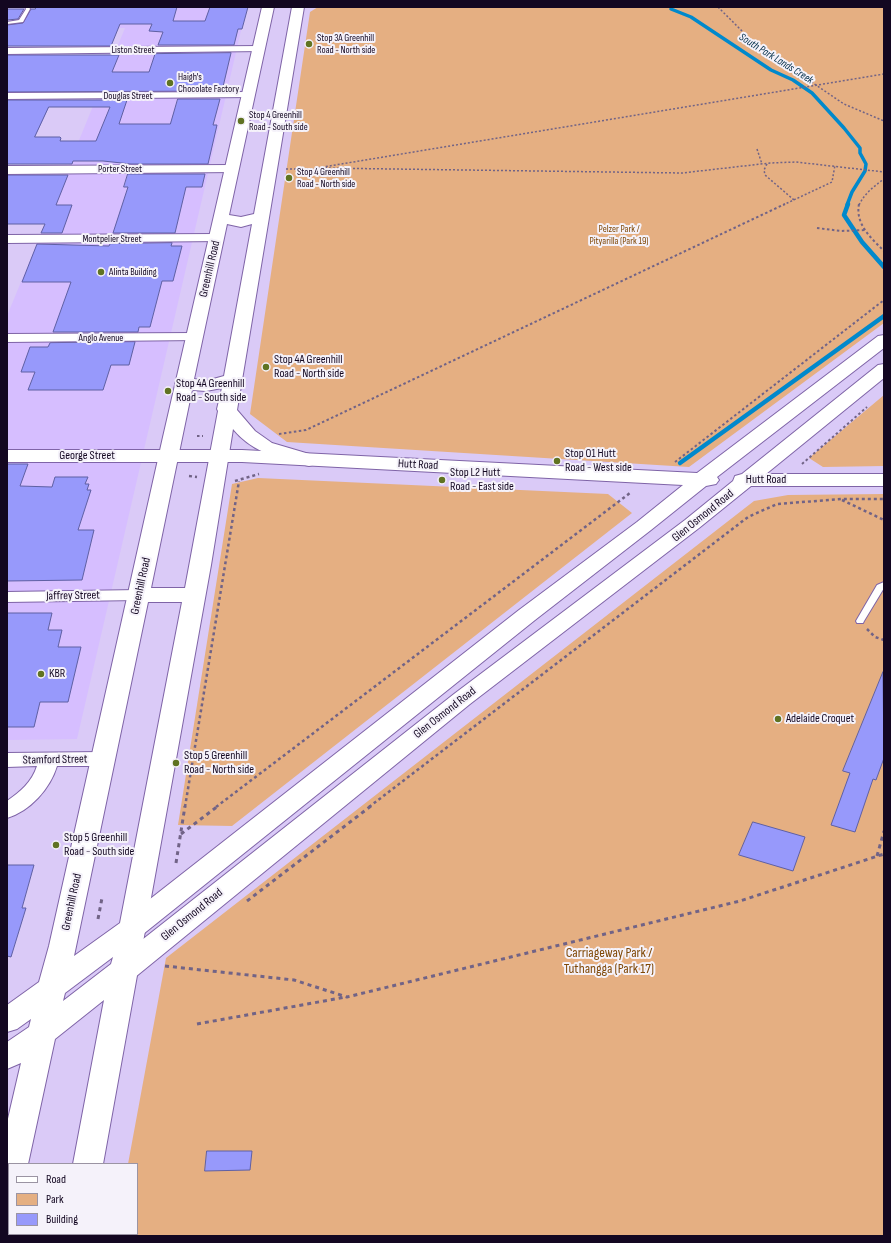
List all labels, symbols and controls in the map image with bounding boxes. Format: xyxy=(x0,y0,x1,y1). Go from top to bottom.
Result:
water label: South Park Lands Creek xyxy=(736,31,816,87)
place label: Stop 3A Greenhill Road - North side xyxy=(317,32,375,56)
marker: Stop 3A Greenhill Road - North side xyxy=(304,39,314,49)
street label: Liston Street xyxy=(111,44,155,56)
place label: Haigh's Chocolate Factory xyxy=(178,71,239,94)
marker: Haigh's Chocolate Factory xyxy=(165,78,175,88)
street label: Douglas Street xyxy=(103,90,153,102)
place label: Stop 4 Greenhill Road - South side xyxy=(249,109,308,132)
marker: Stop 4 Greenhill Road - South side xyxy=(236,116,246,126)
street label: Porter Street xyxy=(98,163,142,175)
place label: Stop 4 Greenhill Road - North side xyxy=(297,166,355,190)
marker: Stop 4 Greenhill Road - North side xyxy=(284,173,294,183)
park label: Pelzer Park / Pityarilla (Park 19) xyxy=(589,223,649,246)
street label: Montpelier Street xyxy=(82,233,142,245)
street label: Greenhill Road xyxy=(196,239,224,299)
place label: Alinta Building xyxy=(109,266,157,278)
marker: Alinta Building xyxy=(96,267,106,277)
street label: Anglo Avenue xyxy=(79,332,123,344)
place label: Stop 4A Greenhill Road - North side xyxy=(274,353,344,381)
marker: Stop 4A Greenhill Road - North side xyxy=(261,362,271,372)
place label: Stop 4A Greenhill Road - South side xyxy=(176,377,246,405)
marker: Stop 4A Greenhill Road - South side xyxy=(163,386,173,396)
place label: Stop O1 Hutt Road - West side xyxy=(565,447,632,475)
street label: George Street xyxy=(59,449,115,463)
marker: Stop O1 Hutt Road - West side xyxy=(552,456,562,466)
street label: Hutt Road xyxy=(397,457,439,473)
place label: Stop L2 Hutt Road - East side xyxy=(450,466,514,494)
street label: Hutt Road xyxy=(746,473,786,487)
marker: Stop L2 Hutt Road - East side xyxy=(437,475,447,485)
street label: Glen Osmond Road xyxy=(669,487,737,545)
street label: Greenhill Road xyxy=(128,556,154,616)
street label: Jaffrey Street xyxy=(46,588,100,604)
place label: KBR xyxy=(49,667,65,681)
marker: KBR xyxy=(36,669,46,679)
street label: Glen Osmond Road xyxy=(411,684,479,742)
place label: Adelaide Croquet xyxy=(786,712,854,726)
marker: Adelaide Croquet xyxy=(773,714,783,724)
place label: Stop 5 Greenhill Road - North side xyxy=(184,749,254,777)
street label: Stamford Street xyxy=(23,752,87,768)
marker: Stop 5 Greenhill Road - North side xyxy=(171,758,181,768)
place label: Stop 5 Greenhill Road - South side xyxy=(64,831,134,859)
marker: Stop 5 Greenhill Road - South side xyxy=(51,840,61,850)
street label: Greenhill Road xyxy=(59,872,85,932)
street label: Glen Osmond Road xyxy=(158,886,226,944)
park label: Carriageway Park / Tuthangga (Park 17) xyxy=(564,945,654,978)
legend xyxy=(8,1163,138,1235)
text: Road xyxy=(46,1172,66,1187)
text: Park xyxy=(46,1192,64,1207)
text: Building xyxy=(46,1212,78,1227)

